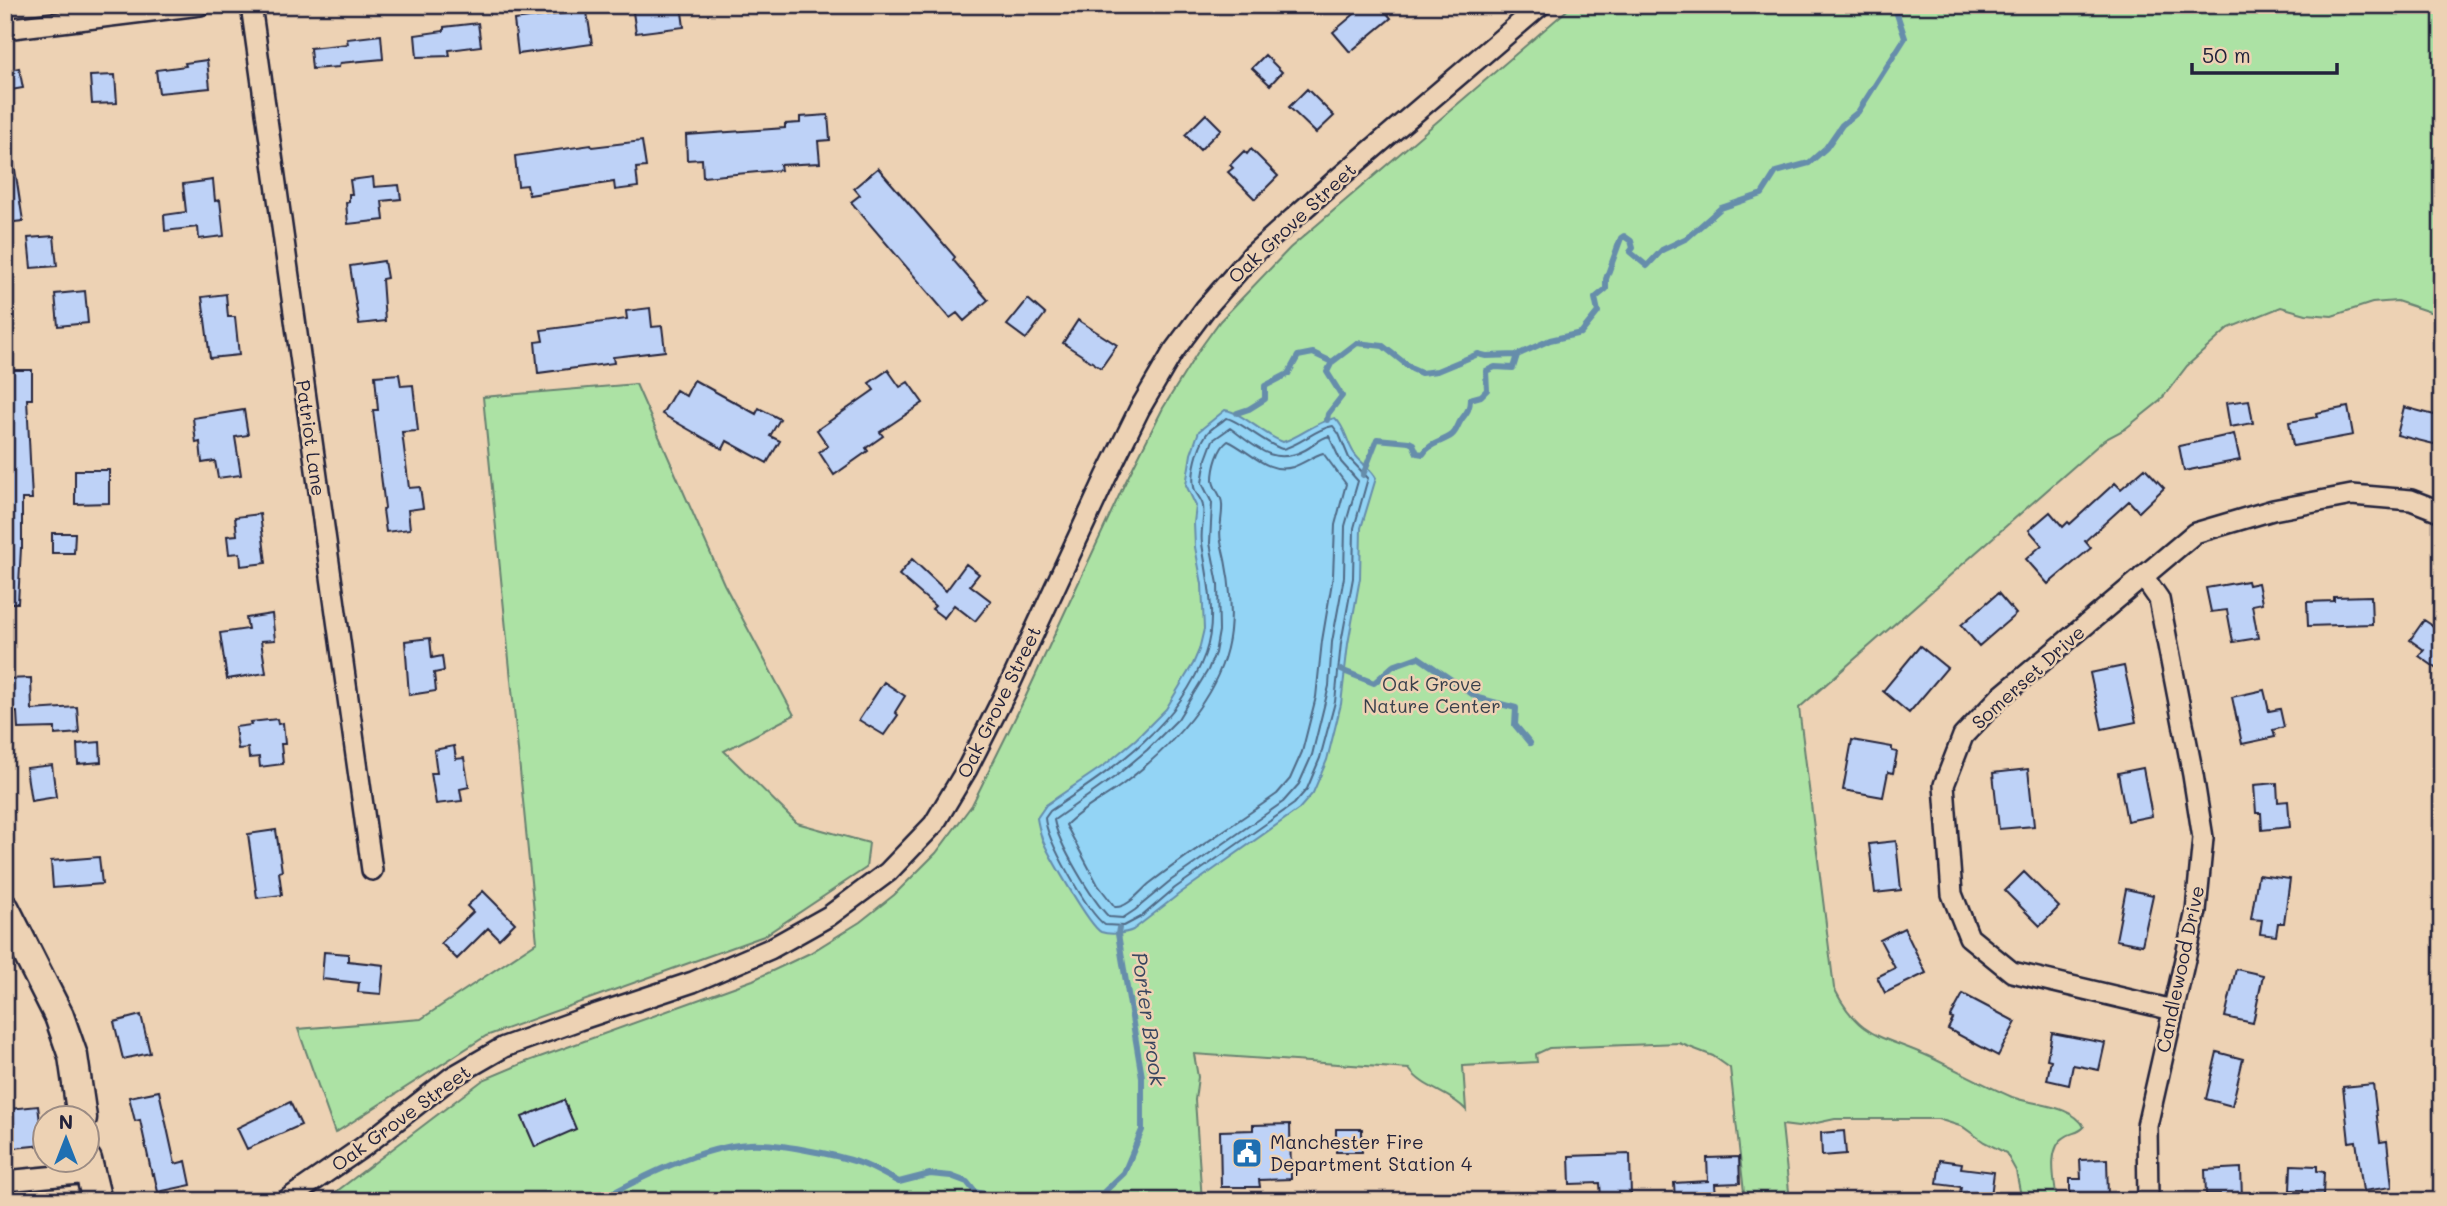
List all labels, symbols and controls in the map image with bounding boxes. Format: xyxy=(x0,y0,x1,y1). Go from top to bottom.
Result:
scale bar xyxy=(2192,32,2337,76)
text: 50 m xyxy=(2202,41,2251,68)
street label: Oak Grove Street xyxy=(1222,157,1361,288)
street label: Patriot Lane xyxy=(291,378,332,498)
street label: Somerset Drive xyxy=(1966,619,2090,734)
street label: Oak Grove Street xyxy=(951,622,1046,782)
park label: Oak Grove Nature Center xyxy=(1363,671,1501,718)
street label: Candlewood Drive xyxy=(2150,883,2209,1055)
water label: Porter Brook xyxy=(1127,950,1172,1088)
street label: Oak Grove Street xyxy=(326,1059,475,1177)
north arrow xyxy=(32,1104,102,1174)
text: N xyxy=(59,1109,73,1134)
place label: Manchester Fire Department Station 4 xyxy=(1270,1129,1472,1176)
public building icon: Manchester Fire Department Station 4 xyxy=(1230,1136,1264,1170)

